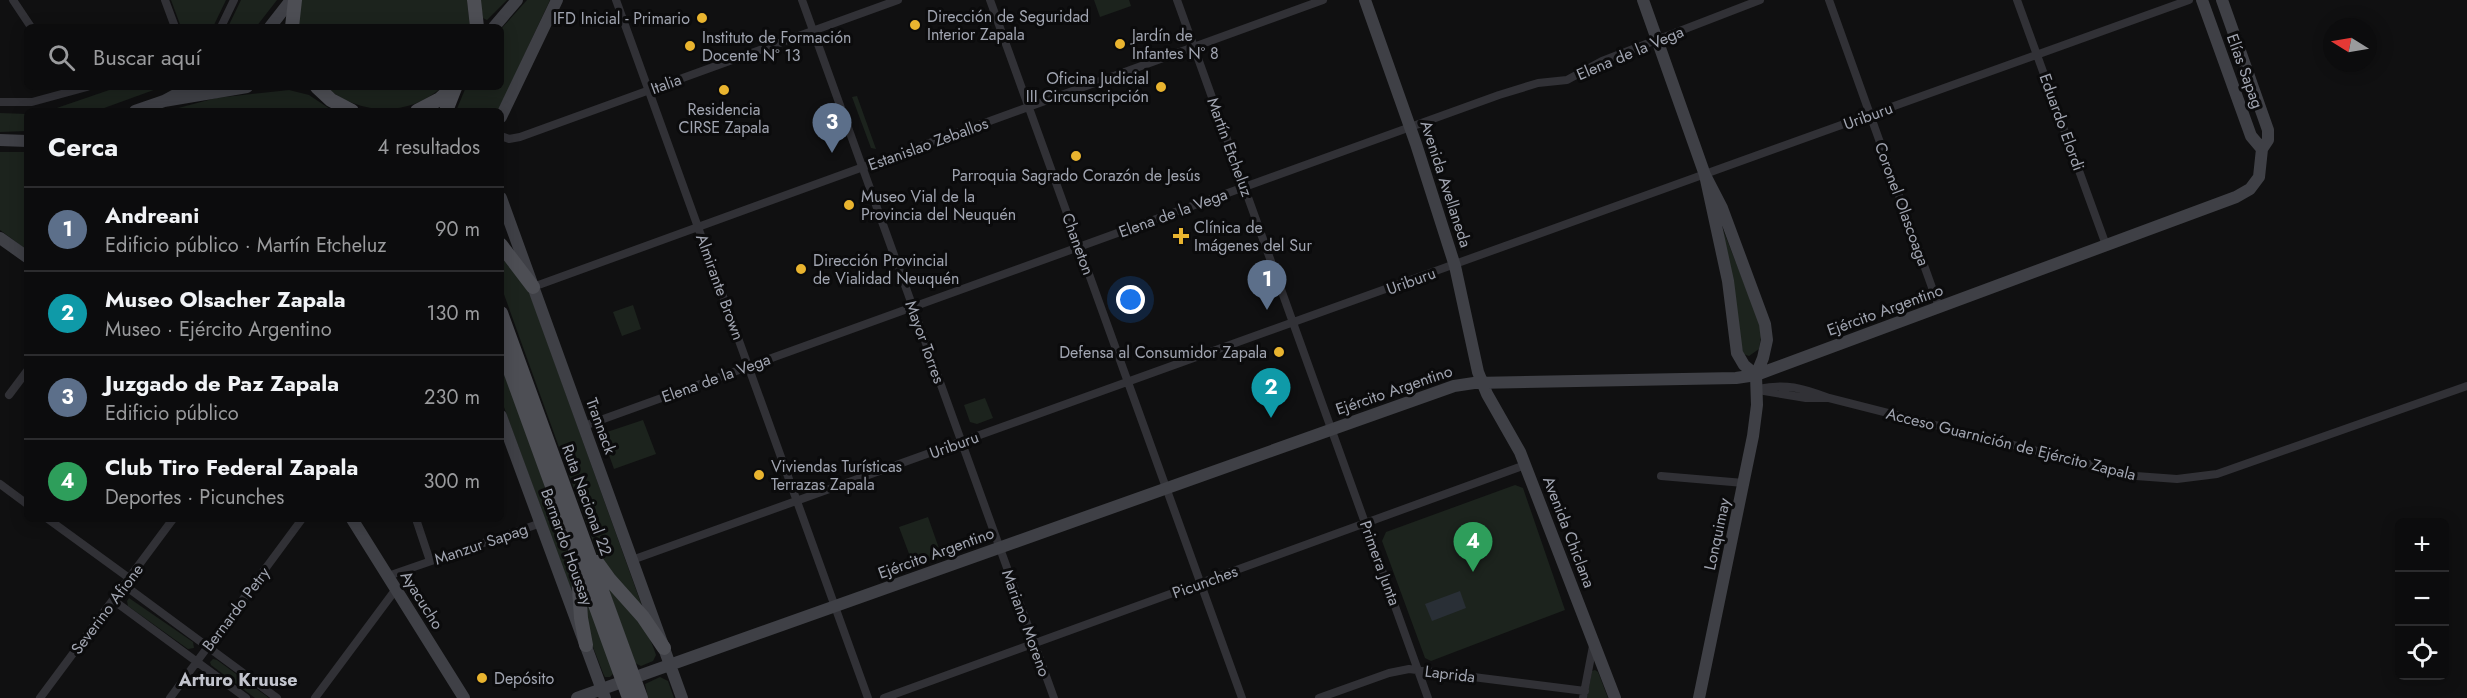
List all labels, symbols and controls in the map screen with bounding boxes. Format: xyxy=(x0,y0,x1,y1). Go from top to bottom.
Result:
place label: Dirección de Seguridad Interior Zapala xyxy=(927,5,1089,46)
place label: IFD Inicial - Primario xyxy=(553,7,690,30)
marker: IFD Inicial - Primario xyxy=(695,11,709,25)
marker: Dirección de Seguridad Interior Zapala xyxy=(908,18,922,32)
north arrow xyxy=(2323,18,2377,72)
street label: Elena de la Vega xyxy=(1573,20,1687,86)
search box xyxy=(24,24,504,90)
place label: Jardín de Infantes N° 8 xyxy=(1130,24,1219,65)
place label: Instituto de Formación Docente N° 13 xyxy=(702,26,851,67)
street label: Elías Sapag xyxy=(2221,30,2269,112)
marker: Jardín de Infantes N° 8 xyxy=(1113,37,1127,51)
marker: Instituto de Formación Docente N° 13 xyxy=(683,39,697,53)
icon: search xyxy=(45,41,78,74)
text: Buscar aquí xyxy=(93,41,201,73)
place label: Oficina Judicial III Circunscripción xyxy=(1026,67,1149,108)
street label: Italia xyxy=(648,68,684,100)
street label: Eduardo Elordi xyxy=(2034,70,2090,174)
marker: Oficina Judicial III Circunscripción xyxy=(1154,80,1168,94)
marker: Residencia CIRSE Zapala xyxy=(717,83,731,97)
street label: Martín Etcheluz xyxy=(1201,94,1259,200)
street label: Uriburu xyxy=(1840,96,1896,136)
place label: Residencia CIRSE Zapala xyxy=(679,98,769,139)
pin: 3 xyxy=(812,104,852,153)
street label: Estanislao Zeballos xyxy=(865,112,991,176)
street label: Avenida Avellaneda xyxy=(1415,118,1477,250)
text: Cerca xyxy=(48,128,118,166)
text: 4 resultados xyxy=(378,133,480,162)
street label: Coronel Olascoaga xyxy=(1869,139,1935,269)
marker: Parroquia Sagrado Corazón de Jesús xyxy=(1069,149,1083,163)
place label: Parroquia Sagrado Corazón de Jesús xyxy=(952,164,1200,187)
street label: Elena de la Vega xyxy=(1115,183,1231,243)
place label: Museo Vial de la Provincia del Neuquén xyxy=(861,185,1016,226)
marker: Museo Vial de la Provincia del Neuquén xyxy=(842,198,856,212)
text: Andreani xyxy=(105,199,199,231)
street label: Chaneton xyxy=(1056,210,1100,278)
text: 1 xyxy=(62,215,73,244)
text: 90 m xyxy=(435,215,480,244)
place label: Clínica de Imágenes del Sur xyxy=(1194,216,1312,257)
marker: Clínica de Imágenes del Sur xyxy=(1172,227,1190,245)
text: Edificio público · Martín Etcheluz xyxy=(105,231,386,260)
street label: Almirante Brown xyxy=(690,231,750,343)
place label: Dirección Provincial de Vialidad Neuquén xyxy=(813,249,959,290)
pin: 1 xyxy=(1248,260,1286,310)
street label: Uriburu xyxy=(1383,261,1439,301)
marker: Dirección Provincial de Vialidad Neuquén xyxy=(794,262,808,276)
street label: Ejército Argentino xyxy=(1824,278,1947,342)
text: Museo Olsacher Zapala xyxy=(105,283,346,315)
your location xyxy=(1116,285,1145,314)
street label: Mayor Torres xyxy=(899,297,951,387)
text: 2 xyxy=(61,299,74,328)
text: 130 m xyxy=(426,299,480,328)
text: Museo · Ejército Argentino xyxy=(105,315,332,344)
place label: Defensa al Consumidor Zapala xyxy=(1059,341,1267,364)
marker: Defensa al Consumidor Zapala xyxy=(1272,345,1286,359)
street label: Elena de la Vega xyxy=(658,348,774,408)
street label: Ejército Argentino xyxy=(1332,359,1456,421)
text: Juzgado de Paz Zapala xyxy=(105,367,339,399)
pin: 2 xyxy=(1252,368,1290,418)
text: 3 xyxy=(61,383,74,412)
text: 230 m xyxy=(424,383,480,412)
street label: Trannack xyxy=(580,395,622,458)
text: Edificio público xyxy=(105,399,239,428)
street label: Acceso Guarnición de Ejército Zapala xyxy=(1884,402,2138,486)
street label: Uriburu xyxy=(926,425,982,465)
street label: Ruta Nacional 22 xyxy=(556,441,618,559)
text: Club Tiro Federal Zapala xyxy=(105,451,358,483)
place label: Viviendas Turísticas Terrazas Zapala xyxy=(771,455,902,496)
text: 4 xyxy=(61,467,74,496)
text: 300 m xyxy=(423,467,480,496)
marker: Viviendas Turísticas Terrazas Zapala xyxy=(752,468,766,482)
street label: Avenida Chiclana xyxy=(1537,473,1601,591)
text: Deportes · Picunches xyxy=(105,483,284,512)
street label: Bernardo Houssay xyxy=(535,485,599,610)
street label: Lonquimay xyxy=(1698,495,1736,572)
street label: Manzur Sapag xyxy=(431,517,531,571)
street label: Primera Junta xyxy=(1354,517,1406,609)
map controls xyxy=(2395,518,2449,680)
button: + xyxy=(2395,518,2449,572)
street label: Ejército Argentino xyxy=(875,521,998,585)
pin: 4 xyxy=(1454,522,1492,572)
street label: Severino Afione xyxy=(65,559,149,659)
street label: Picunches xyxy=(1169,560,1241,604)
street label: Bernardo Petry xyxy=(197,561,276,656)
street label: Ayacucho xyxy=(395,566,449,634)
street label: Mariano Moreno xyxy=(996,566,1056,680)
button: − xyxy=(2395,572,2449,626)
button: locate xyxy=(2395,626,2449,680)
street label: Laprida xyxy=(1424,660,1476,688)
district label: Arturo Kruuse xyxy=(177,667,298,693)
place label: Depósito xyxy=(494,667,554,690)
marker: Depósito xyxy=(475,671,489,685)

